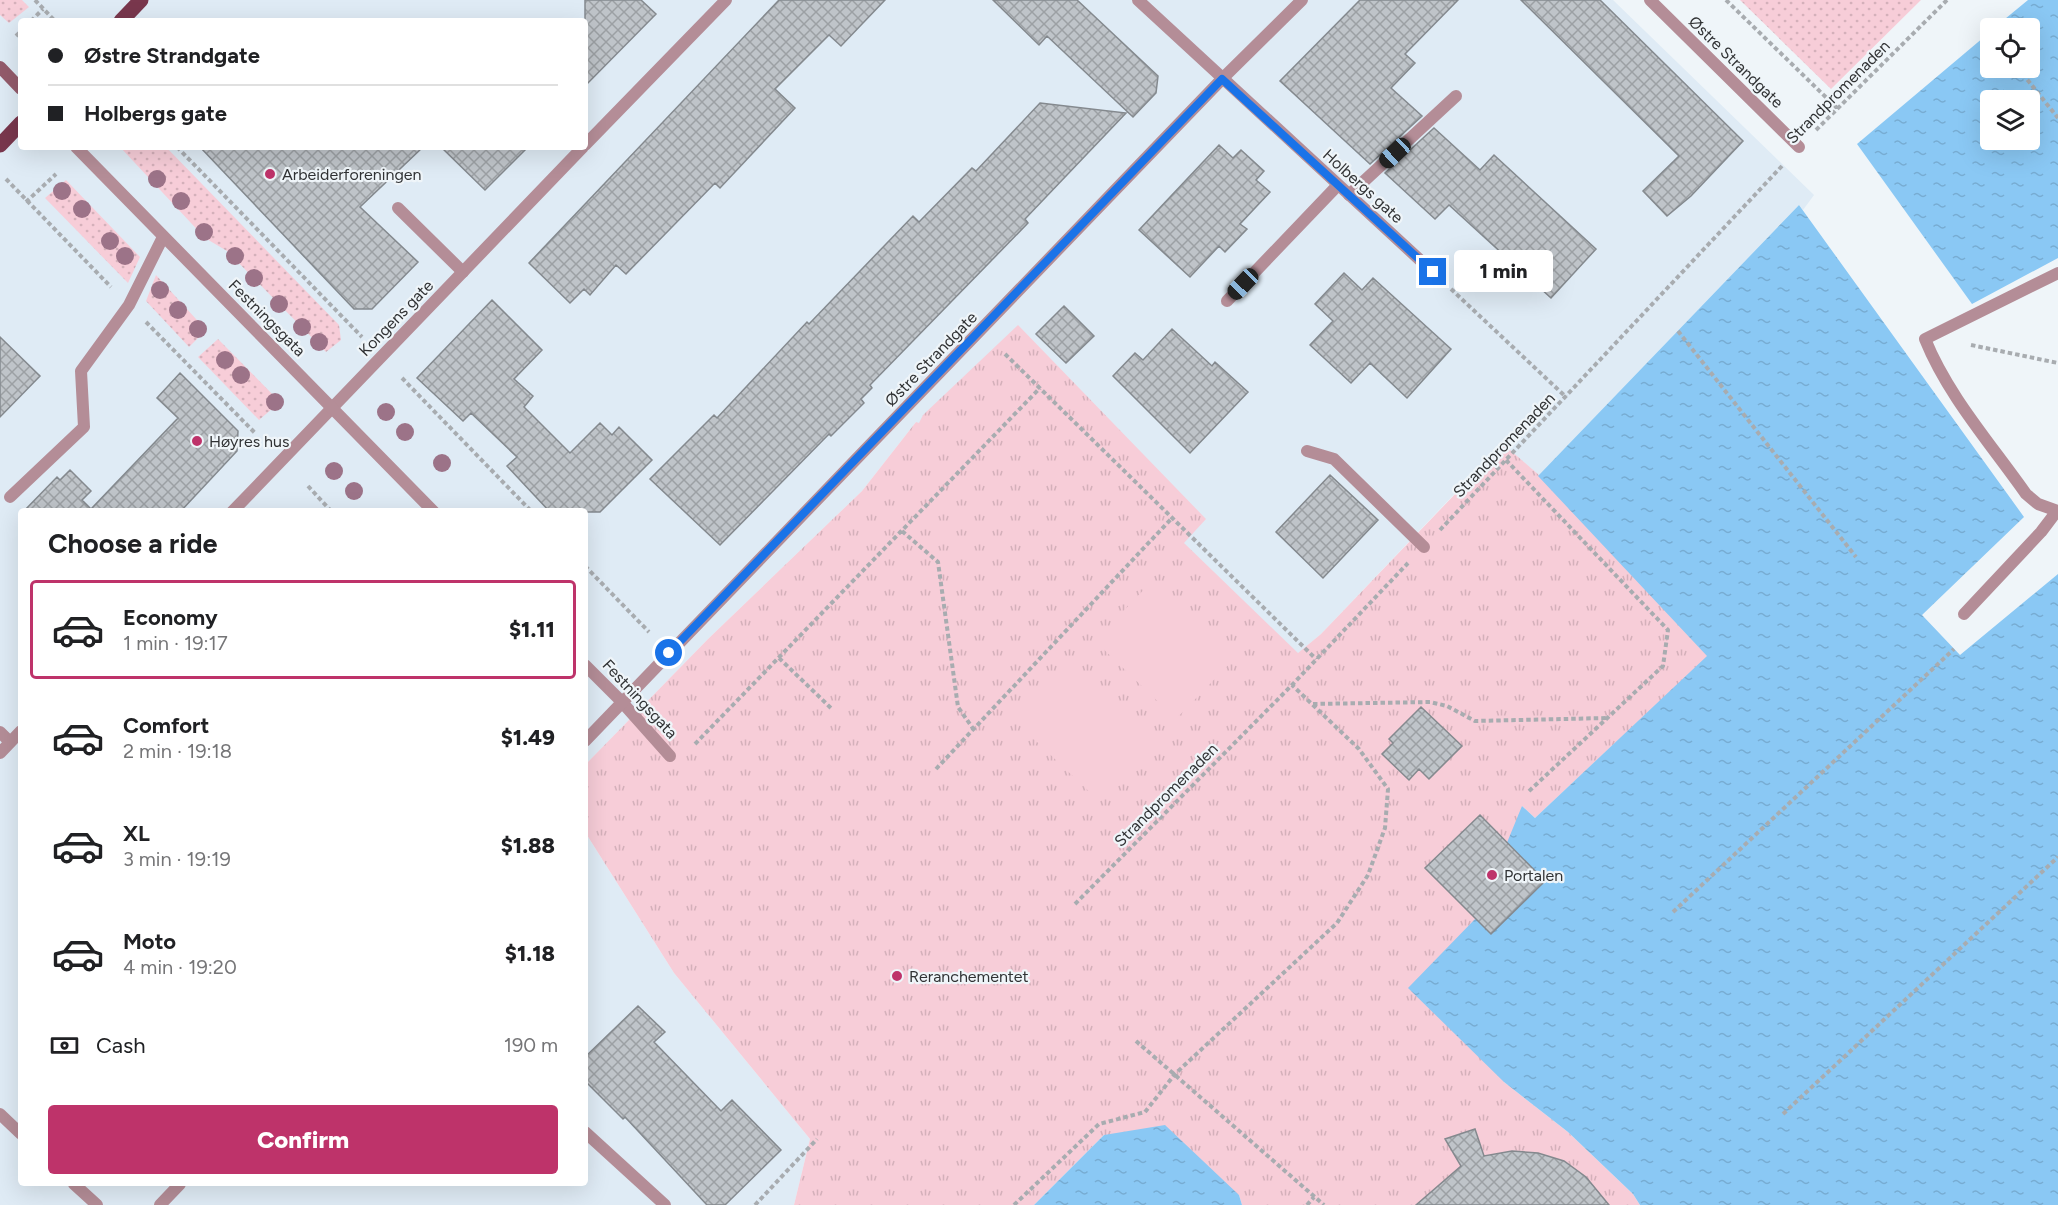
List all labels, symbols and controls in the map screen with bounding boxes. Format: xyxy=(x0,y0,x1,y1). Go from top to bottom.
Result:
street label: Østre Strandgate xyxy=(1685,12,1787,112)
map controls xyxy=(1980,18,2040,150)
button: locate xyxy=(1980,18,2040,78)
street label: Strandpromenaden xyxy=(1782,36,1894,148)
text: Østre Strandgate xyxy=(84,42,260,69)
button: layers xyxy=(1980,90,2040,150)
text: Holbergs gate xyxy=(84,100,227,127)
car xyxy=(1376,134,1414,172)
street label: Holbergs gate xyxy=(1319,145,1407,227)
place label: Arbeiderforeningen xyxy=(282,165,422,184)
marker: Arbeiderforeningen xyxy=(263,167,277,181)
callout: 1 min xyxy=(1454,251,1553,293)
route end xyxy=(1419,258,1446,285)
text: 1 min xyxy=(1480,259,1527,283)
car xyxy=(1224,265,1262,303)
street label: Festningsgata xyxy=(225,276,309,360)
street label: Kongens gate xyxy=(355,276,437,360)
street label: Østre Strandgate xyxy=(881,308,981,410)
street label: Strandpromenaden xyxy=(1449,389,1559,501)
place label: Høyres hus xyxy=(209,432,289,451)
marker: Høyres hus xyxy=(190,434,204,448)
text: Choose a ride xyxy=(48,527,217,560)
icon: car xyxy=(51,603,105,657)
text: Economy xyxy=(123,604,218,631)
text: $1.11 xyxy=(509,616,555,643)
text: 1 min · 19:17 xyxy=(123,631,228,655)
route start xyxy=(655,639,682,666)
street label: Festningsgata xyxy=(599,656,681,742)
icon: car xyxy=(51,711,105,765)
text: Comfort xyxy=(123,712,209,739)
text: $1.49 xyxy=(501,724,555,751)
text: 2 min · 19:18 xyxy=(123,739,232,763)
street label: Strandpromenaden xyxy=(1110,739,1222,851)
icon: car xyxy=(51,819,105,873)
text: XL xyxy=(123,820,150,847)
text: $1.88 xyxy=(501,832,555,859)
text: 3 min · 19:19 xyxy=(123,847,231,871)
place label: Portalen xyxy=(1504,866,1563,885)
marker: Portalen xyxy=(1485,868,1499,882)
icon: car xyxy=(51,927,105,981)
text: Moto xyxy=(123,928,176,955)
text: $1.18 xyxy=(505,940,555,967)
text: 4 min · 19:20 xyxy=(123,955,237,979)
place label: Reranchementet xyxy=(909,967,1029,986)
marker: Reranchementet xyxy=(890,969,904,983)
icon: cash xyxy=(48,1029,81,1062)
text: Cash xyxy=(96,1032,146,1059)
text: 190 m xyxy=(504,1033,558,1057)
button: Confirm xyxy=(48,1105,558,1174)

